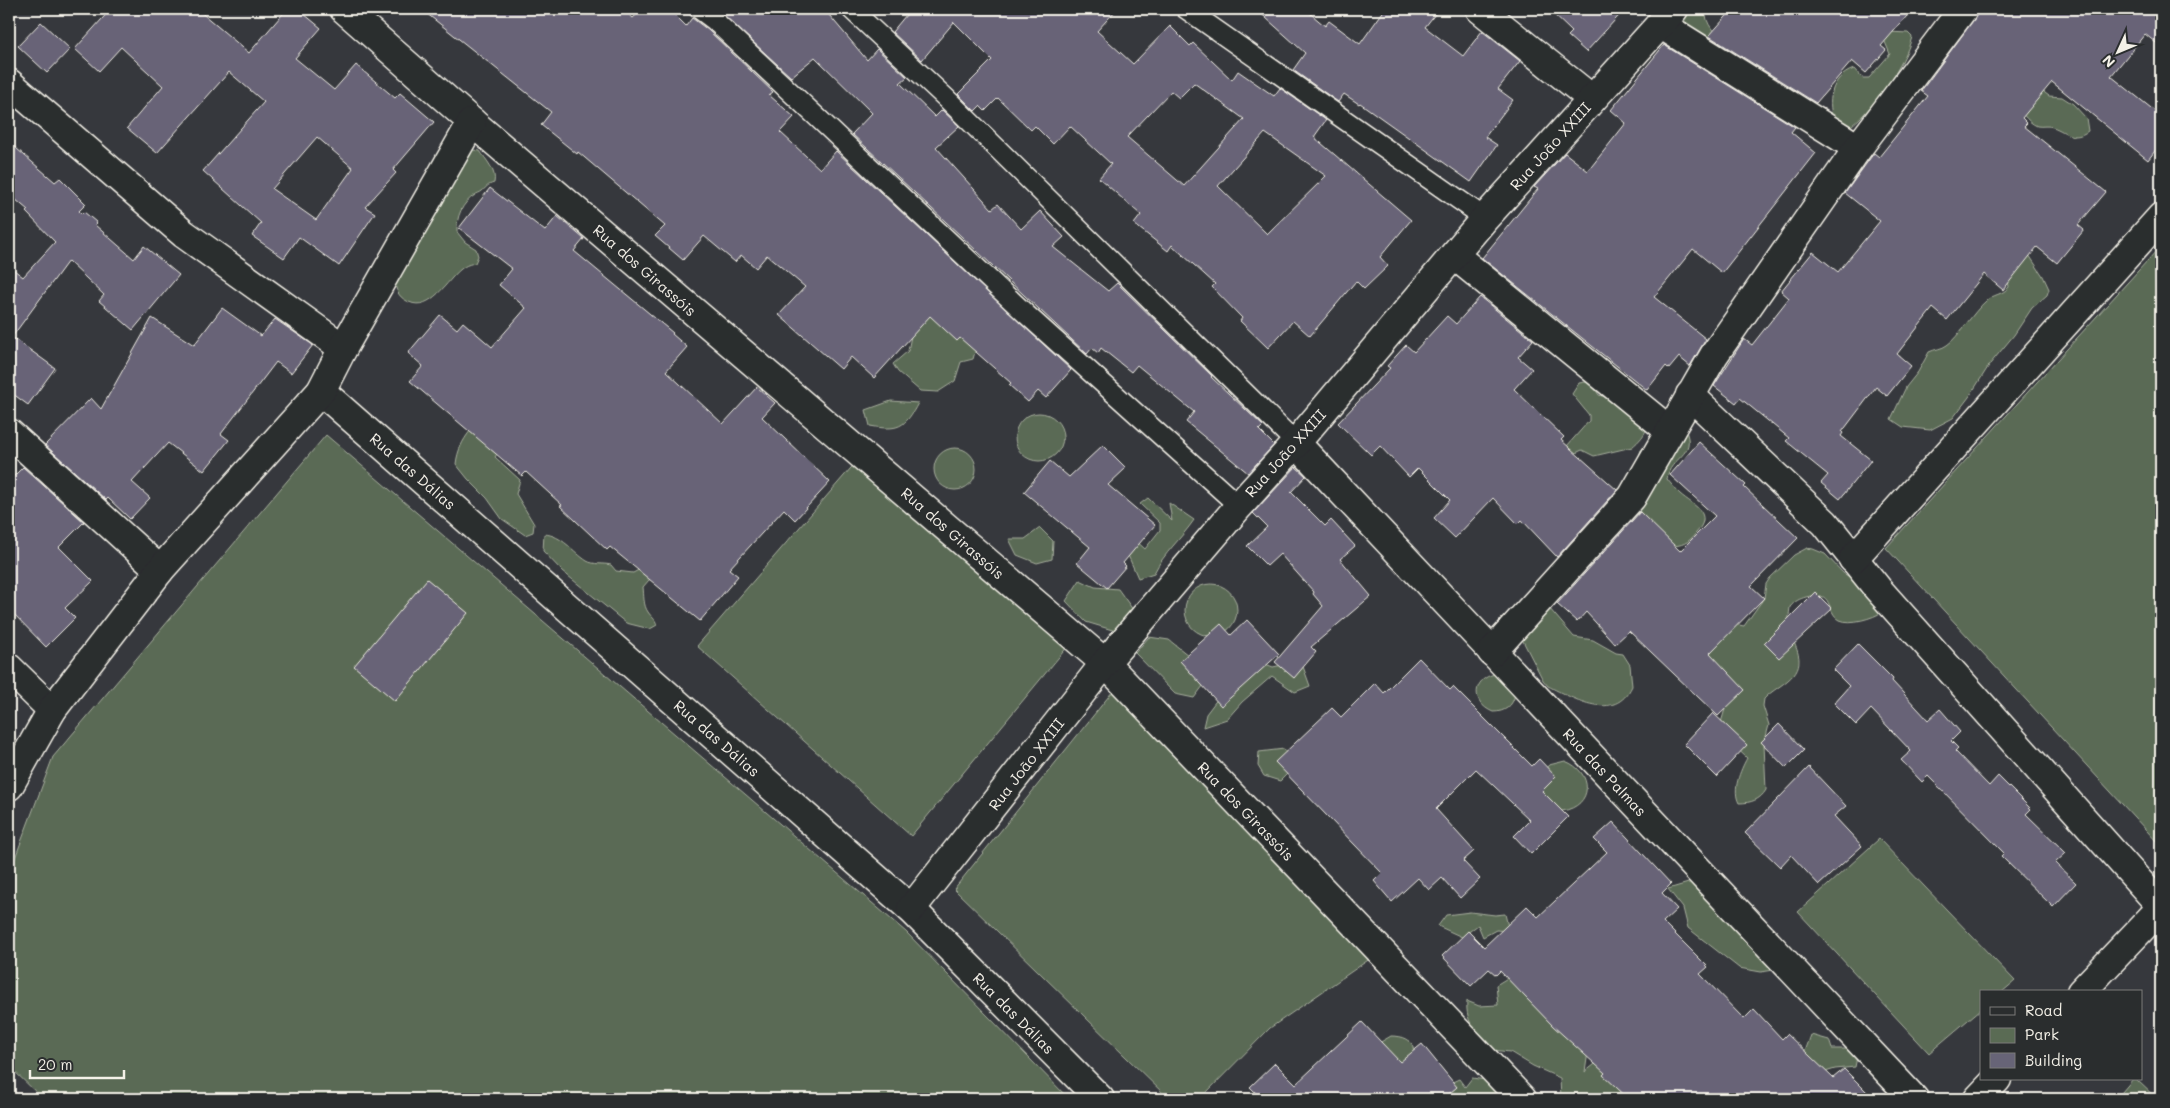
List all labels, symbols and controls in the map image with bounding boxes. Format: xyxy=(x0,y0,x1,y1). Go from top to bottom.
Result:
north arrow xyxy=(2092,28,2142,78)
text: N xyxy=(2098,51,2119,72)
street label: Rua João XXIII xyxy=(1505,97,1595,194)
street label: Rua dos Girassóis xyxy=(589,220,701,320)
street label: Rua João XXIII xyxy=(1240,404,1330,501)
street label: Rua das Dálias xyxy=(366,428,460,514)
street label: Rua dos Girassóis xyxy=(897,483,1009,583)
street label: Rua das Dálias xyxy=(670,695,764,781)
street label: Rua João XXIII xyxy=(984,713,1069,814)
street label: Rua das Palmas xyxy=(1559,724,1651,820)
street label: Rua dos Girassóis xyxy=(1194,757,1298,865)
street label: Rua das Dálias xyxy=(969,968,1059,1058)
legend xyxy=(1980,990,2142,1080)
text: Road xyxy=(2025,1000,2062,1020)
text: Park xyxy=(2025,1024,2059,1044)
scale bar xyxy=(30,1048,124,1080)
text: Building xyxy=(2025,1050,2082,1070)
text: 20 m xyxy=(38,1054,72,1074)

